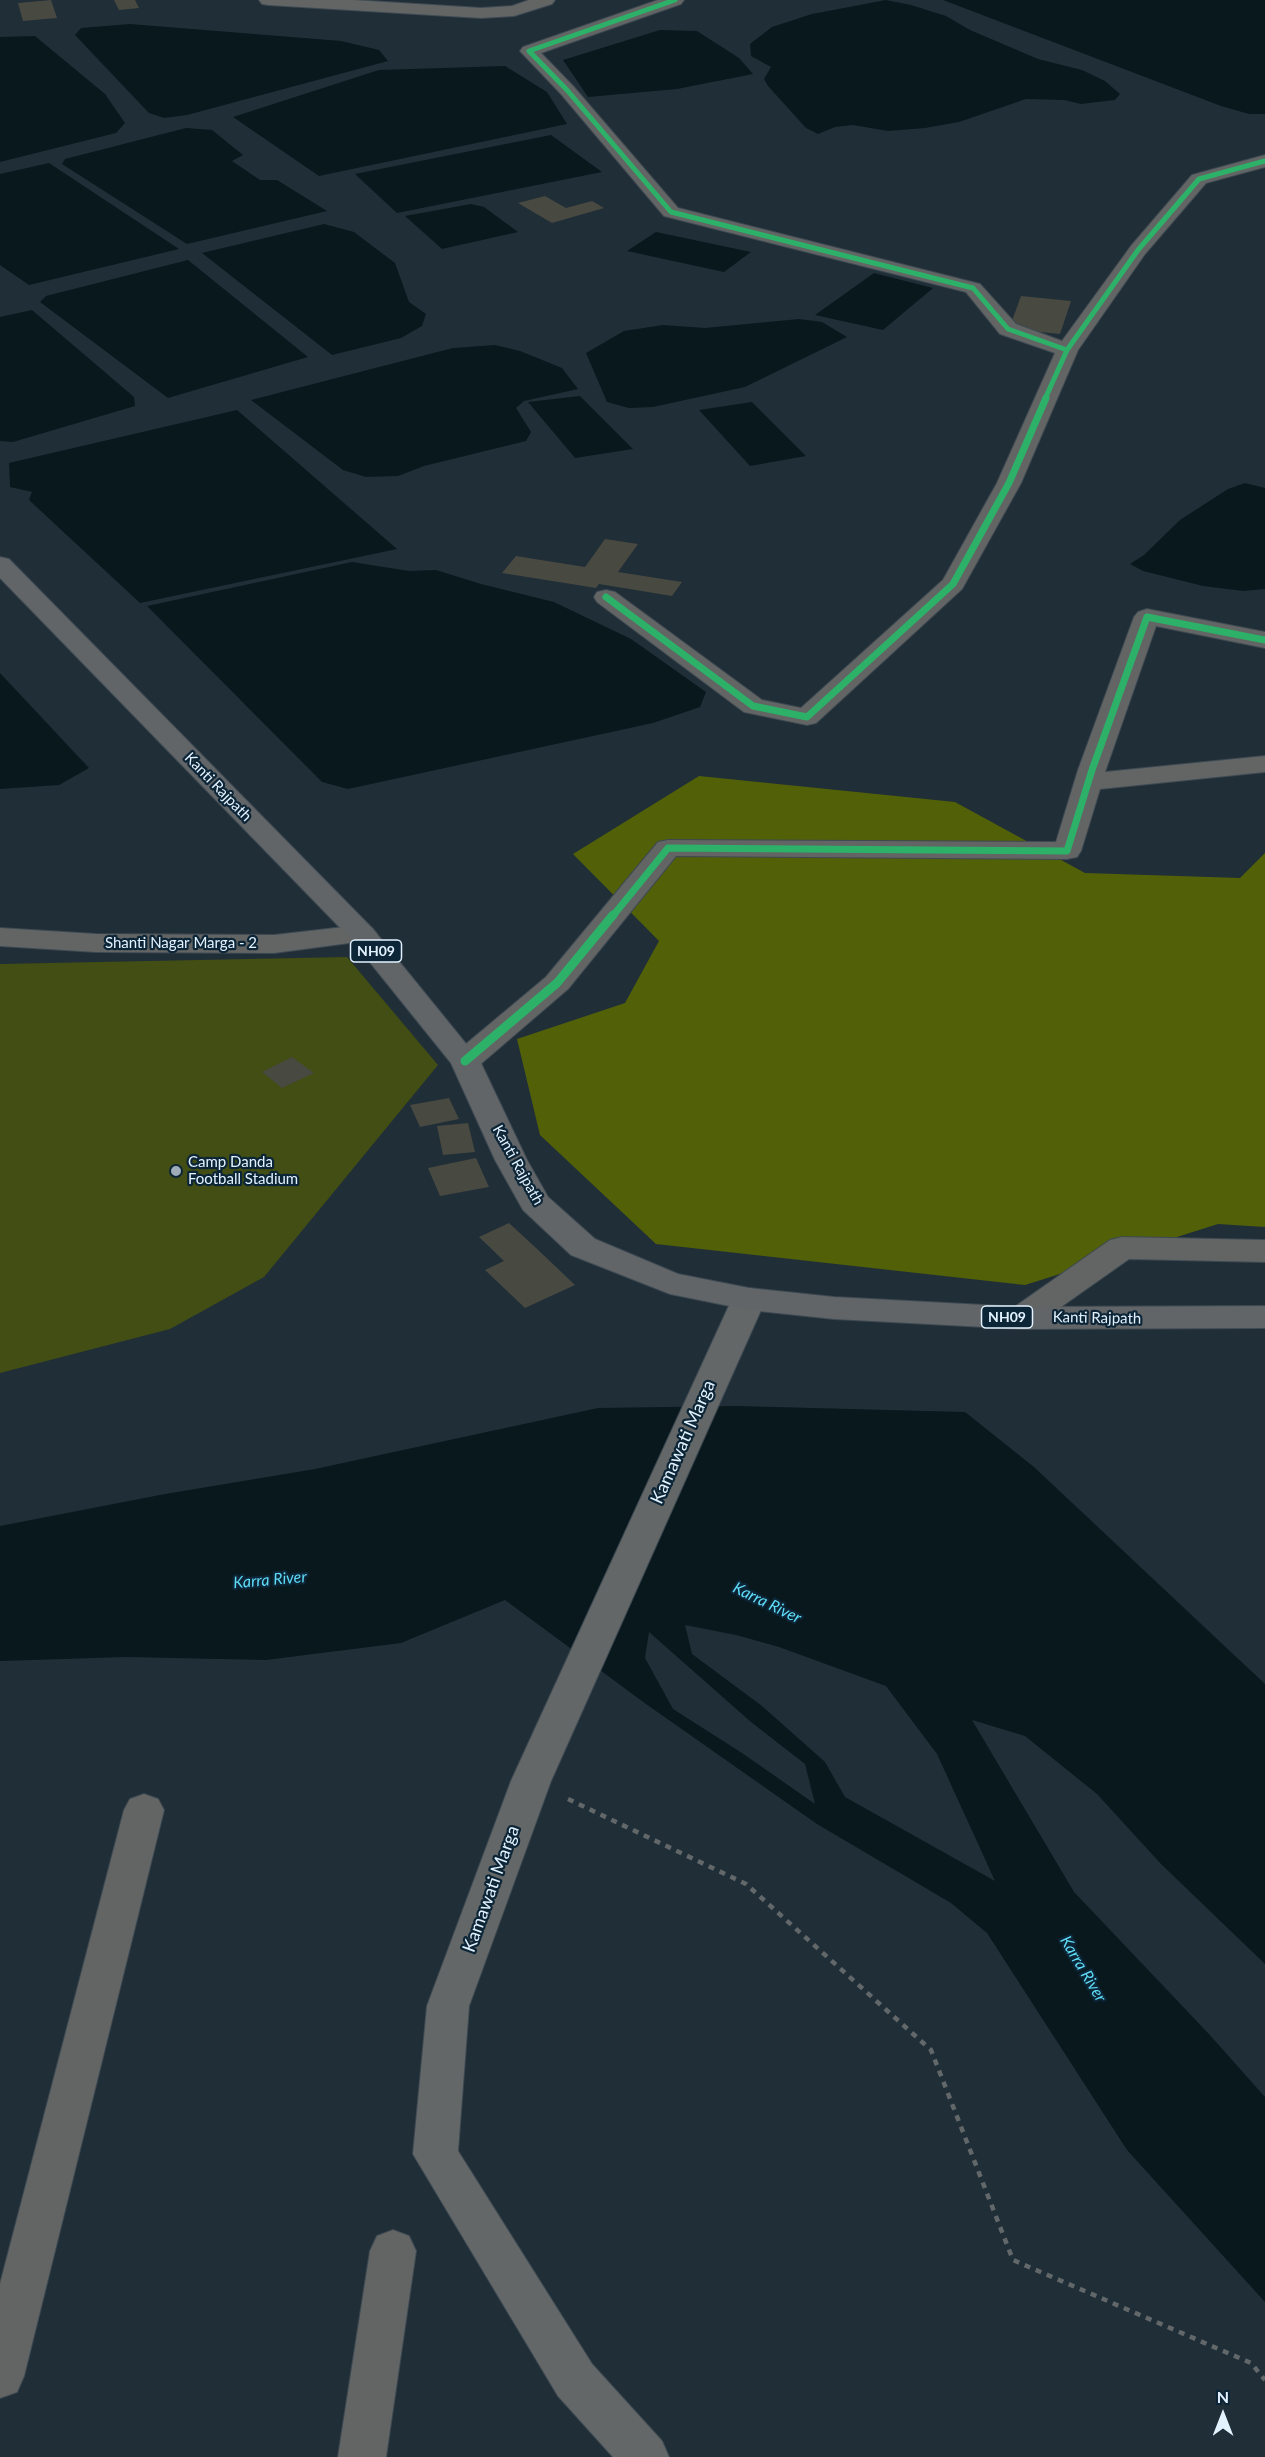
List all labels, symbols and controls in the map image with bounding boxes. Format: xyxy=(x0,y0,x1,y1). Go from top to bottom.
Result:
street label: Kanti Rajpath xyxy=(181,749,255,825)
street label: Shanti Nagar Marga - 2 xyxy=(105,934,257,952)
road number: NH09 xyxy=(350,940,401,962)
street label: Kanti Rajpath xyxy=(489,1122,547,1208)
place label: Camp Danda Football Stadium xyxy=(188,1153,298,1188)
marker: Camp Danda Football Stadium xyxy=(169,1164,183,1178)
road number: NH09 xyxy=(982,1306,1032,1328)
street label: Kanti Rajpath xyxy=(1053,1308,1141,1328)
street label: Kamawati Marga xyxy=(646,1377,720,1507)
water label: Karra River xyxy=(233,1567,307,1593)
water label: Karra River xyxy=(730,1578,804,1628)
street label: Kamawati Marga xyxy=(458,1823,524,1955)
water label: Karra River xyxy=(1056,1933,1110,2005)
north arrow xyxy=(1193,2385,1253,2445)
text: N xyxy=(1217,2387,1229,2406)

